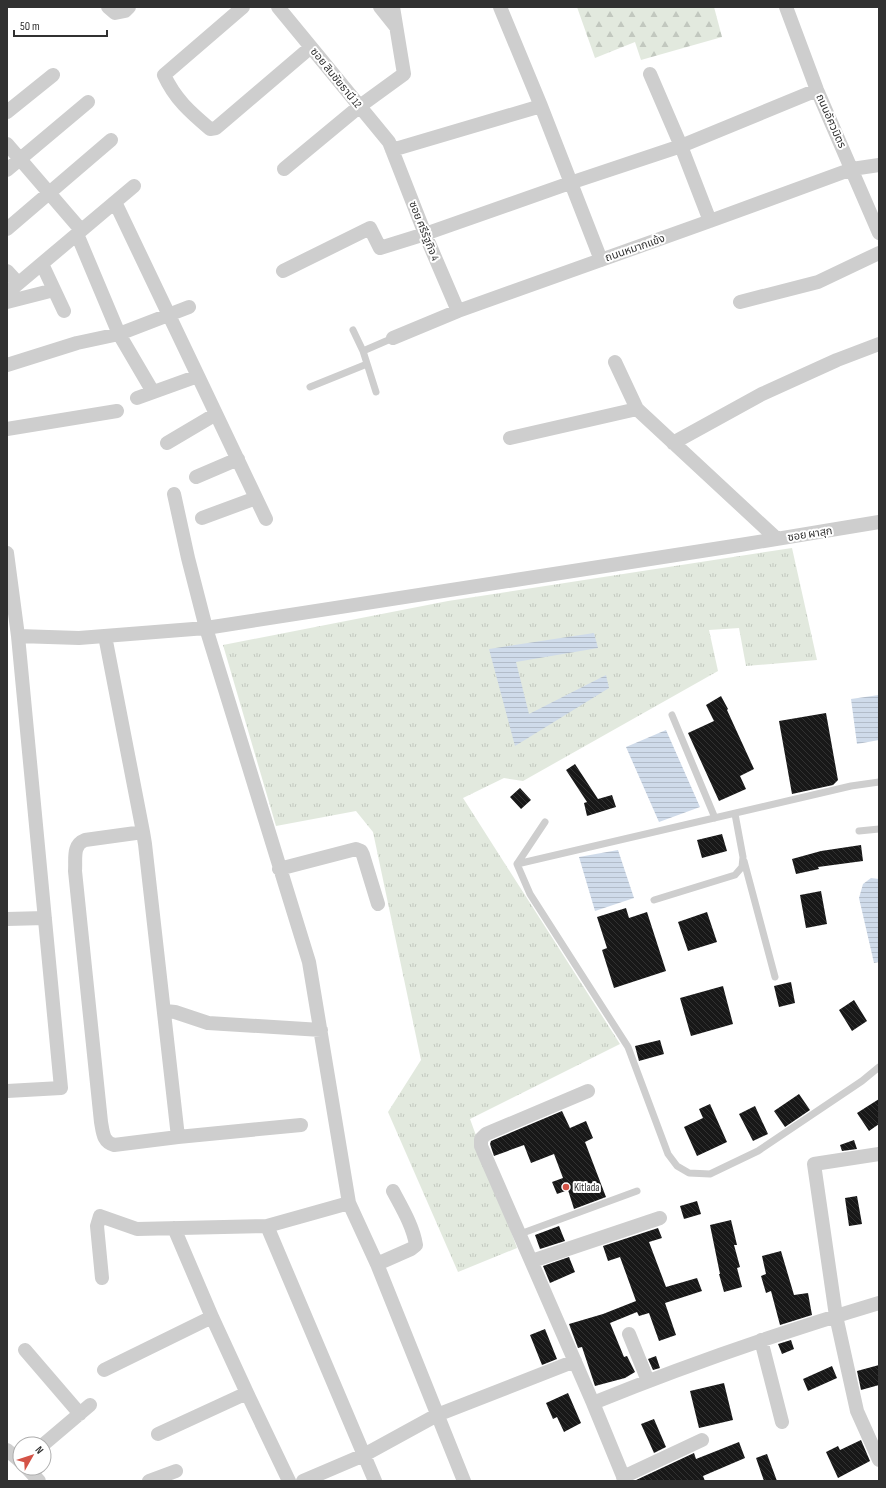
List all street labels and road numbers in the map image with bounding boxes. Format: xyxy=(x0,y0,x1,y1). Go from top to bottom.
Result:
street label: ซอย สินชัยธานี 12 xyxy=(308,45,365,111)
street label: ถนนอัศวมิตร xyxy=(813,92,849,150)
street label: ซอย ศรีรัฐกิจ 4 xyxy=(406,199,442,263)
street label: ถนนหมากแข้ง xyxy=(603,232,667,264)
street label: ซอย ผาสุก xyxy=(787,524,833,544)

